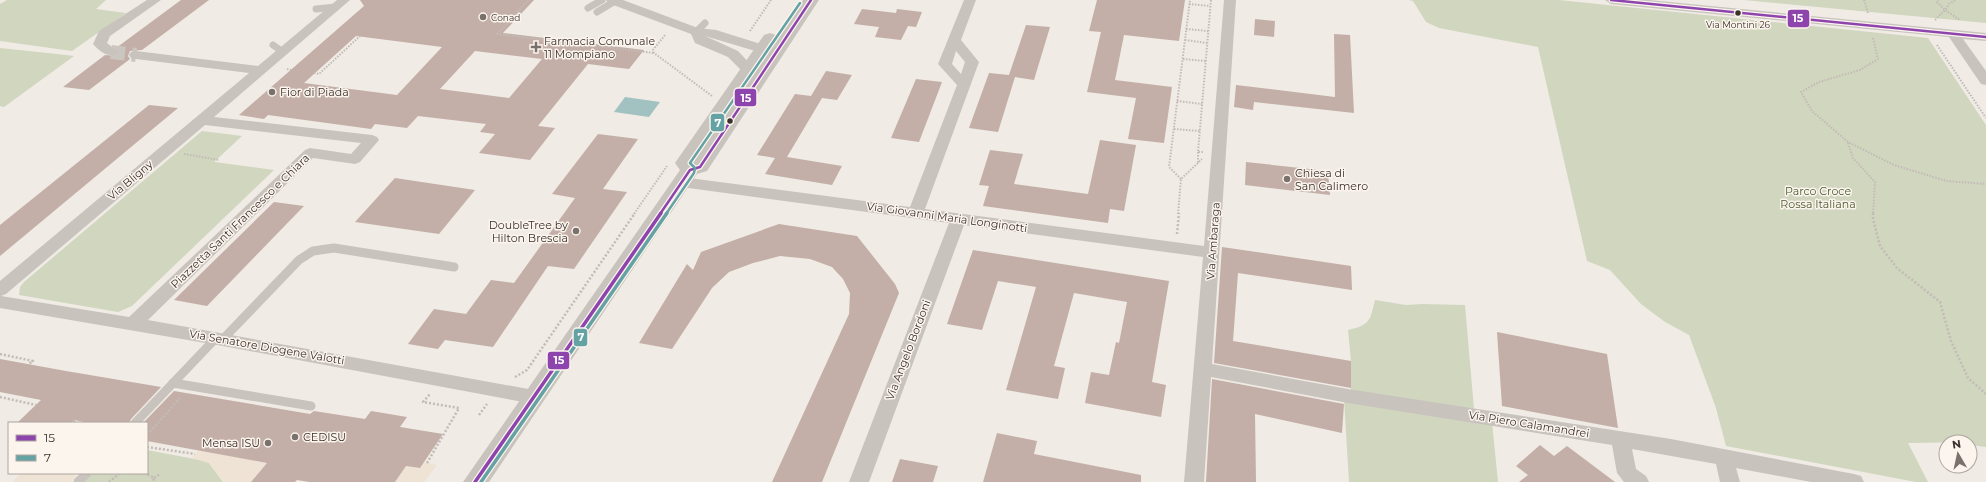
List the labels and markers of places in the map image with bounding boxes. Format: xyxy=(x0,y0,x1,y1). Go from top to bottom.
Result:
marker: Via Montini 26 xyxy=(1733,8,1743,18)
marker: Conad xyxy=(478,12,488,22)
place label: Conad xyxy=(491,12,520,23)
place label: Via Montini 26 xyxy=(1706,19,1771,30)
place label: Farmacia Comunale 11 Mompiano xyxy=(544,34,656,61)
marker: Farmacia Comunale 11 Mompiano xyxy=(531,42,541,52)
place label: Fior di Piada xyxy=(280,85,349,99)
marker: Fior di Piada xyxy=(267,87,277,97)
unlabelled marker xyxy=(725,116,735,126)
place label: Chiesa di San Calimero xyxy=(1295,166,1368,193)
marker: Chiesa di San Calimero xyxy=(1282,174,1292,184)
place label: DoubleTree by Hilton Brescia xyxy=(489,218,568,245)
marker: DoubleTree by Hilton Brescia xyxy=(571,226,581,236)
place label: CEDISU xyxy=(303,430,346,444)
marker: CEDISU xyxy=(290,432,300,442)
place label: Mensa ISU xyxy=(202,436,260,450)
marker: Mensa ISU xyxy=(263,438,273,448)

